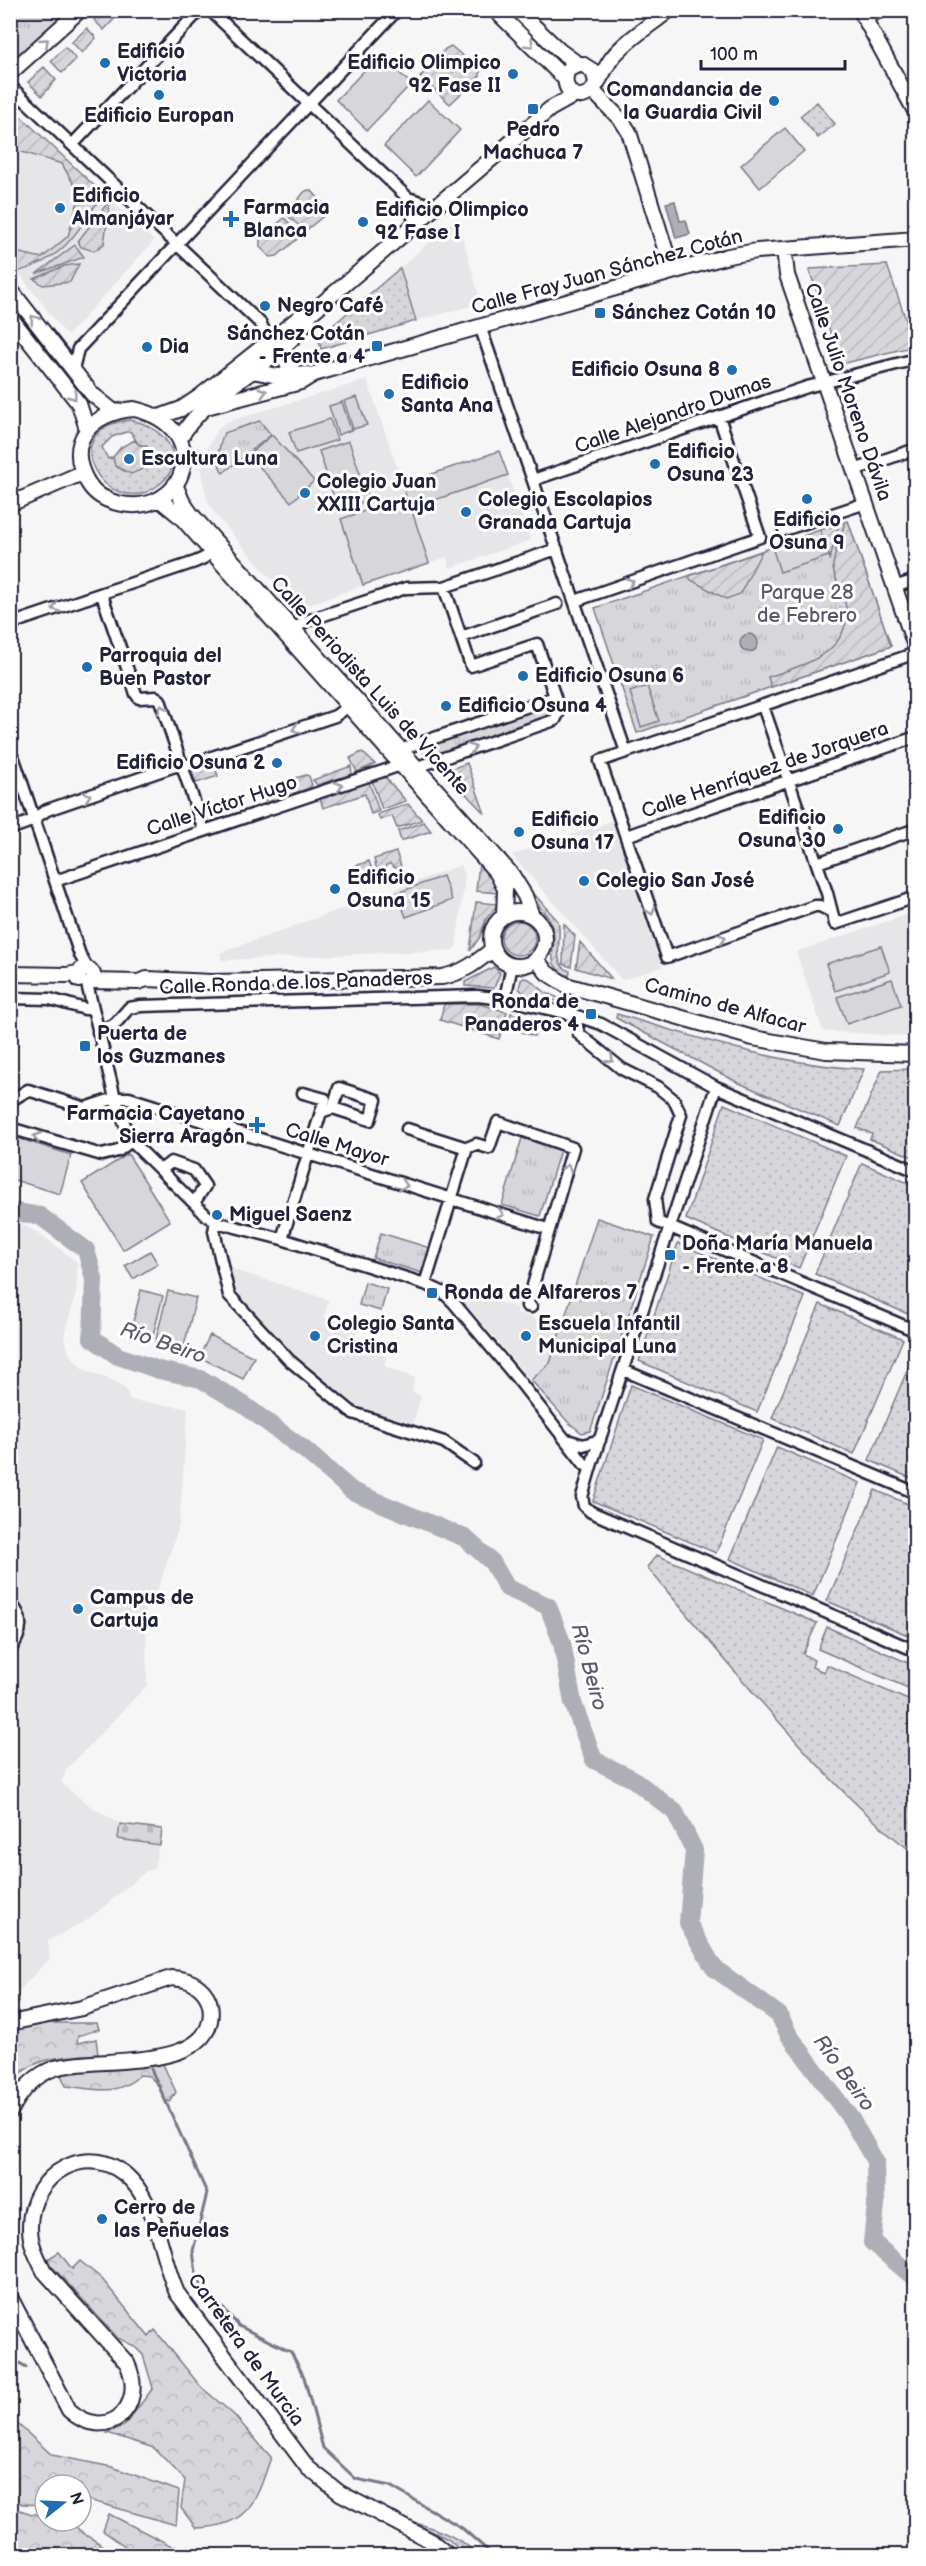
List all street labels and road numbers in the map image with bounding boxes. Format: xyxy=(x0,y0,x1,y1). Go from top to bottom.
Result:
street label: Calle Fray Juan Sánchez Cotán xyxy=(469,224,745,320)
street label: Calle Julio Moreno Dávila xyxy=(799,280,897,504)
street label: Calle Alejandro Dumas xyxy=(572,369,774,459)
street label: Calle Periodista Luis de Vicente xyxy=(265,572,475,800)
street label: Calle Henríquez de Jorquera xyxy=(638,716,892,824)
street label: Calle Víctor Hugo xyxy=(144,770,300,842)
street label: Calle Ronda de los Panaderos xyxy=(159,966,433,1000)
street label: Camino de Alfacar xyxy=(642,973,809,1039)
street label: Calle Mayor xyxy=(282,1118,393,1172)
street label: Carretera de Murcia xyxy=(183,2269,309,2431)

